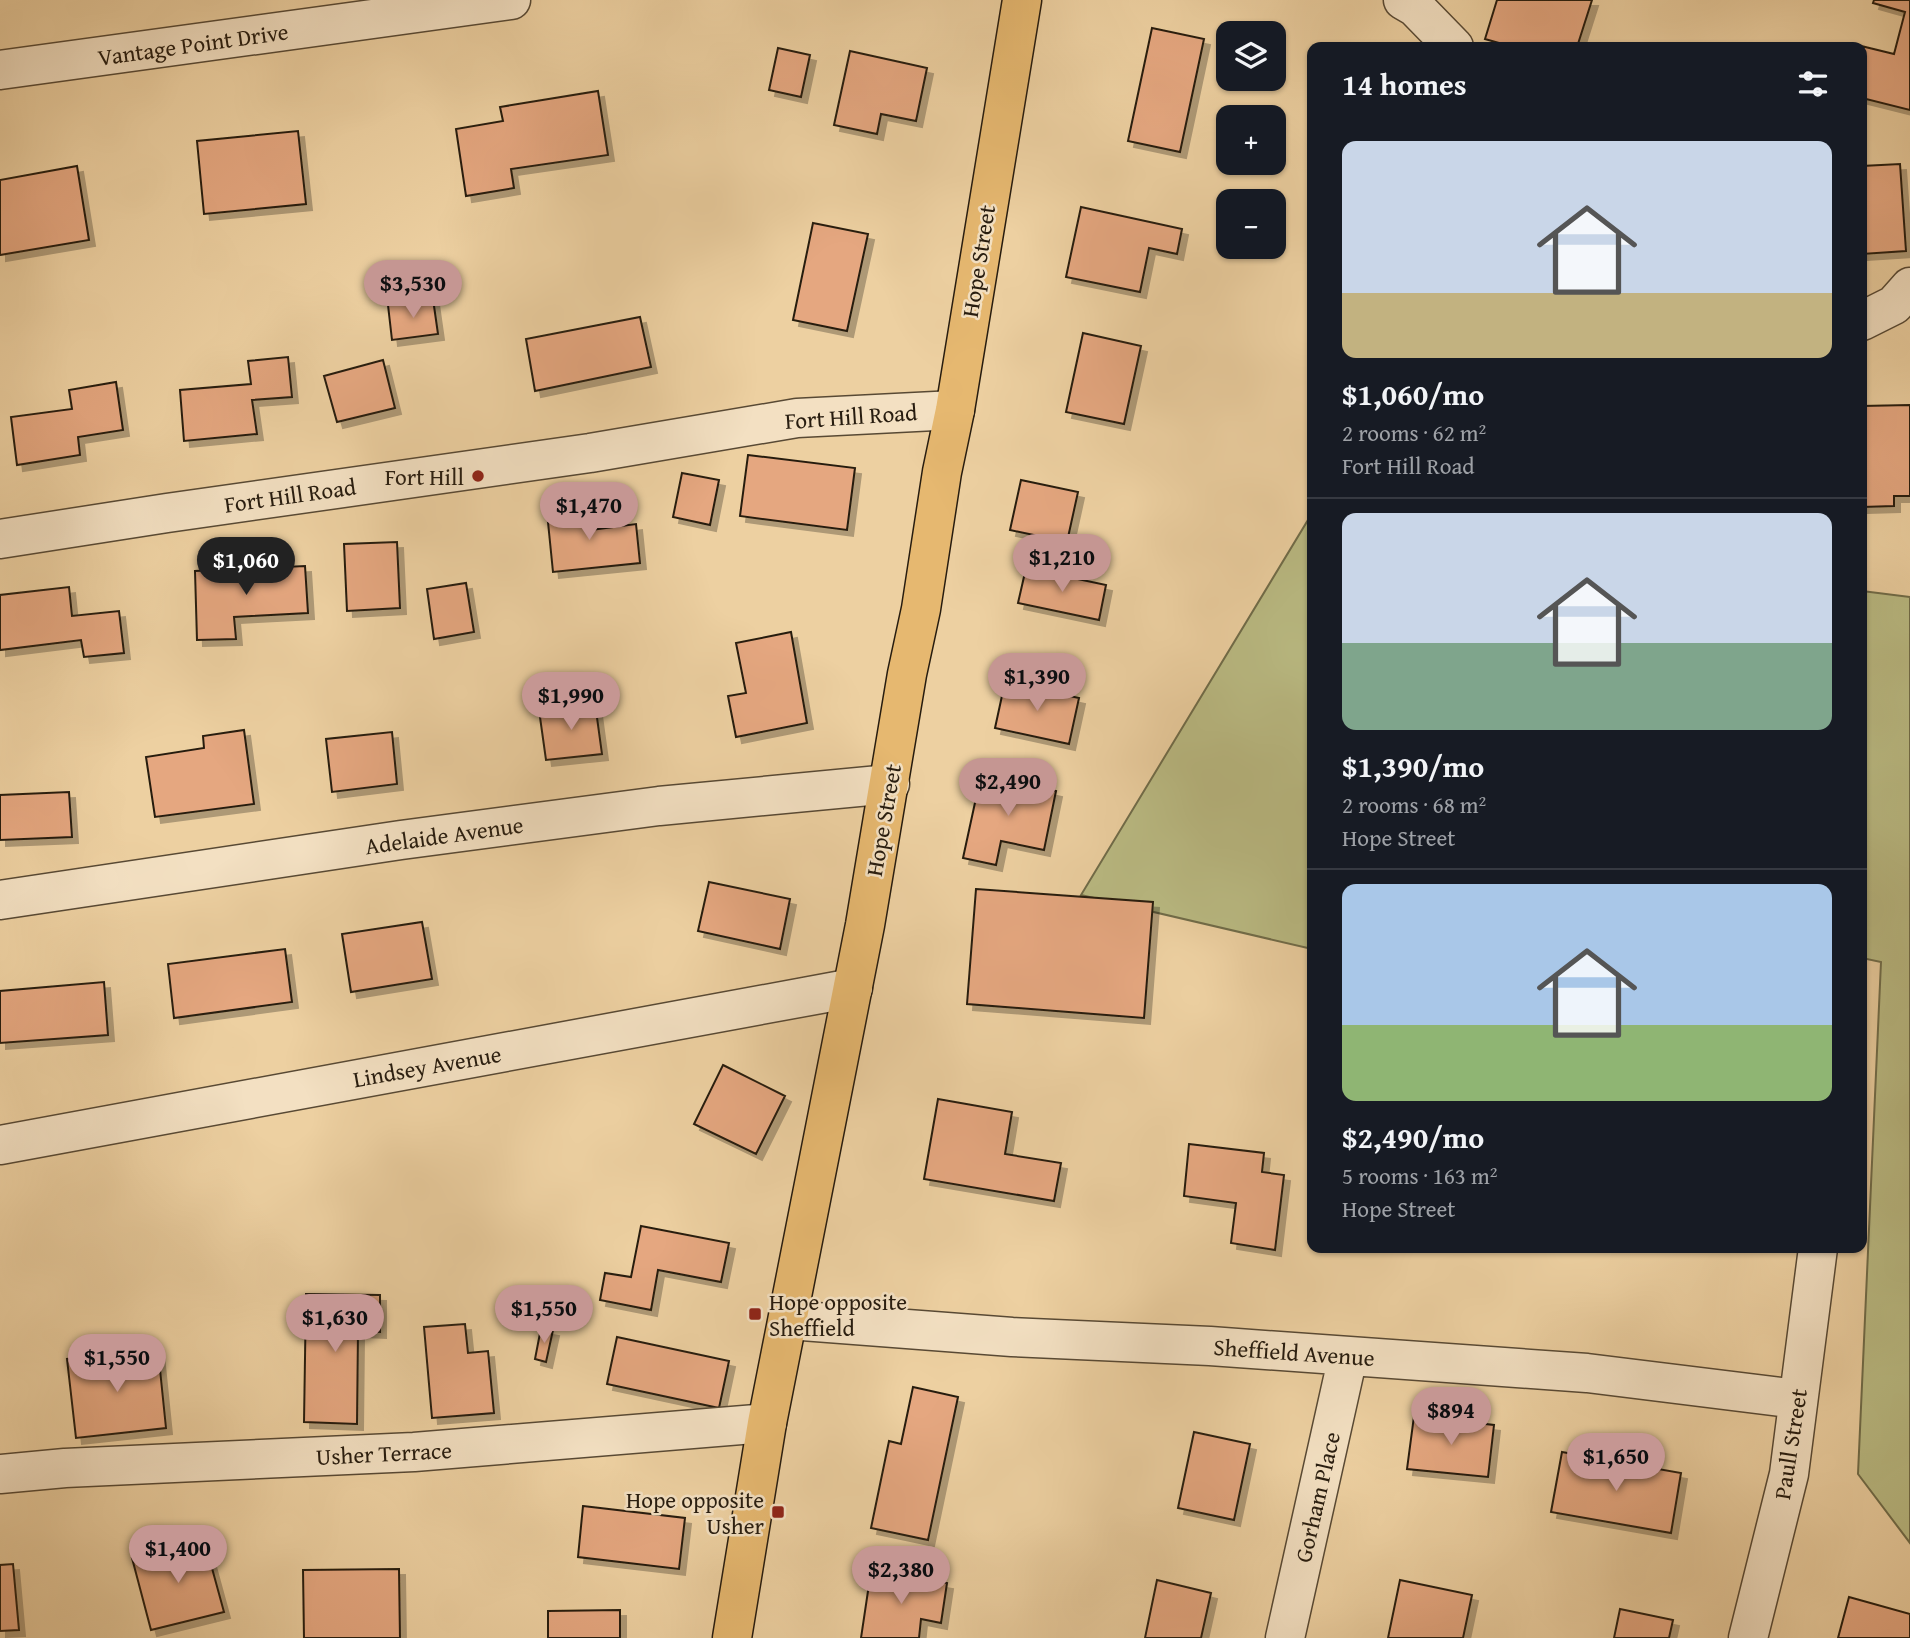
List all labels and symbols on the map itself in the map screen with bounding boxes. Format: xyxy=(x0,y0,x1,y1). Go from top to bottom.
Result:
street label: Vantage Point Drive xyxy=(96,14,290,74)
street label: Hope Street xyxy=(953,202,1003,320)
pin: $3,530 xyxy=(356,260,470,320)
street label: Fort Hill Road xyxy=(784,395,919,437)
place label: Fort Hill xyxy=(385,460,464,493)
marker: Fort Hill xyxy=(470,468,486,484)
street label: Fort Hill Road xyxy=(222,469,359,521)
pin: $1,470 xyxy=(532,482,646,542)
pin: $1,210 xyxy=(1005,534,1119,594)
pin: $1,060 xyxy=(189,538,303,597)
pin: $1,390 xyxy=(980,654,1094,713)
pin: $1,990 xyxy=(514,672,628,732)
pin: $2,490 xyxy=(951,758,1065,818)
street label: Hope Street xyxy=(857,761,909,879)
street label: Adelaide Avenue xyxy=(363,808,525,862)
street label: Lindsey Avenue xyxy=(350,1037,504,1095)
place label: Hope opposite Sheffield xyxy=(769,1285,907,1344)
pin: $1,550 xyxy=(487,1286,601,1345)
pin: $1,630 xyxy=(278,1294,392,1354)
marker: Hope opposite Sheffield xyxy=(747,1306,763,1322)
street label: Sheffield Avenue xyxy=(1212,1330,1376,1374)
pin: $1,550 xyxy=(60,1334,174,1394)
street label: Paull Street xyxy=(1765,1386,1815,1502)
pin: $894 xyxy=(1410,1388,1492,1447)
street label: Gorham Place xyxy=(1286,1428,1348,1566)
street label: Usher Terrace xyxy=(315,1433,453,1473)
pin: $1,650 xyxy=(1559,1434,1673,1493)
place label: Hope opposite Usher xyxy=(626,1483,765,1542)
marker: Hope opposite Usher xyxy=(770,1504,786,1520)
pin: $1,400 xyxy=(121,1526,235,1585)
pin: $2,380 xyxy=(844,1546,958,1606)

